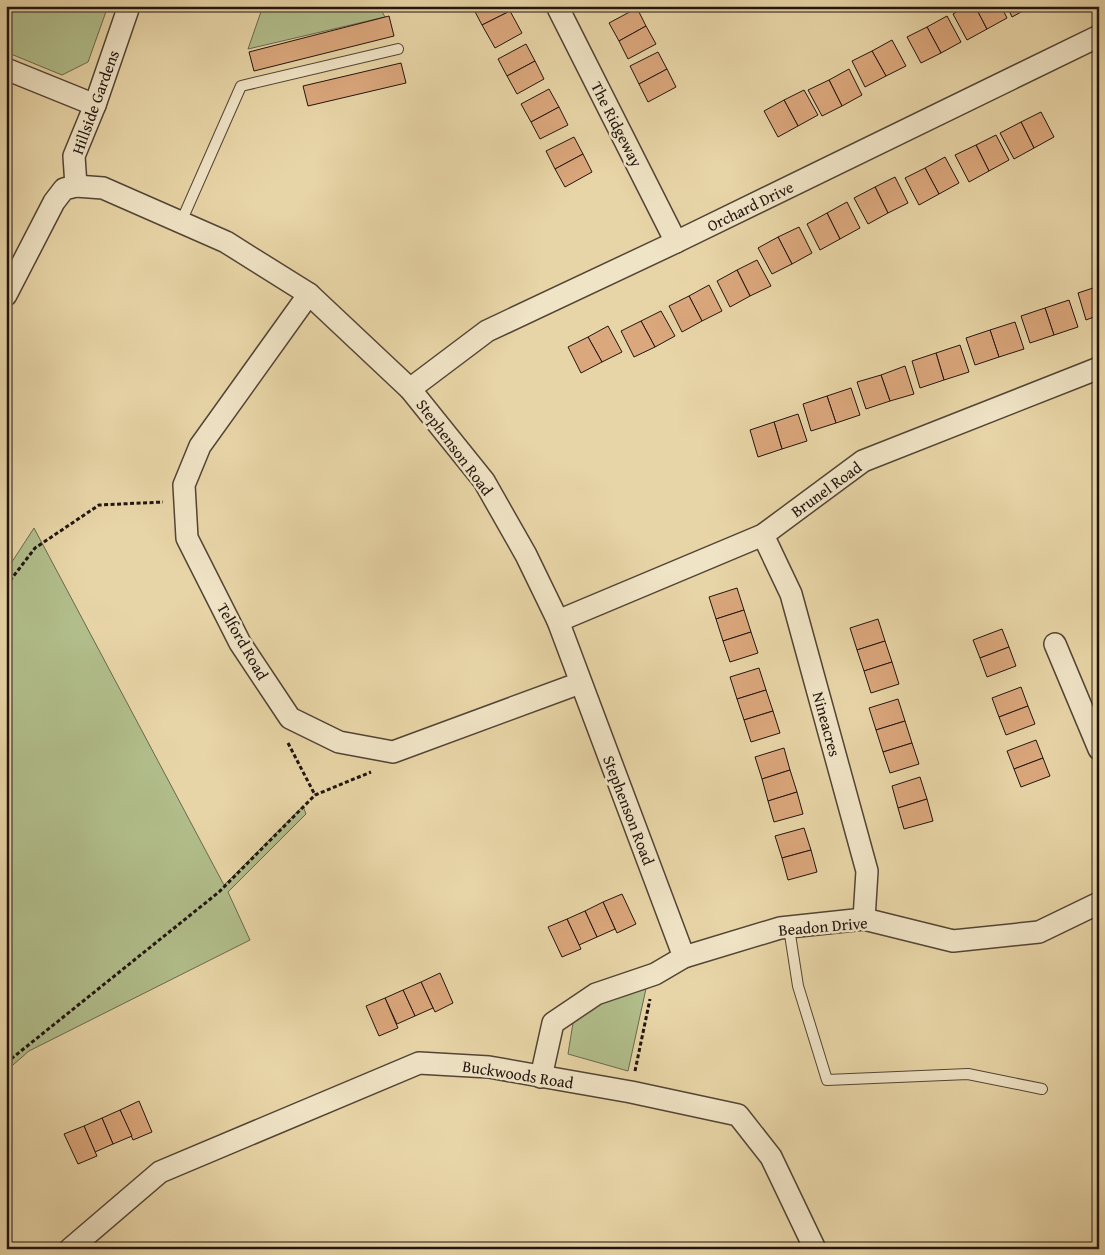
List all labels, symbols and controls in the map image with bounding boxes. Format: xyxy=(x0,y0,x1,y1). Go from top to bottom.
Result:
street label: Hillside Gardens xyxy=(65,47,125,157)
street label: The Ridgeway xyxy=(585,77,649,171)
street label: Orchard Drive xyxy=(703,175,797,237)
street label: Stephenson Road xyxy=(411,394,500,501)
street label: Brunel Road xyxy=(786,455,867,523)
street label: Telford Road xyxy=(211,598,275,684)
street label: Nineacres xyxy=(807,689,847,759)
street label: Stephenson Road xyxy=(597,752,661,869)
street label: Beadon Drive xyxy=(777,910,869,942)
street label: Buckwoods Road xyxy=(461,1053,576,1095)

